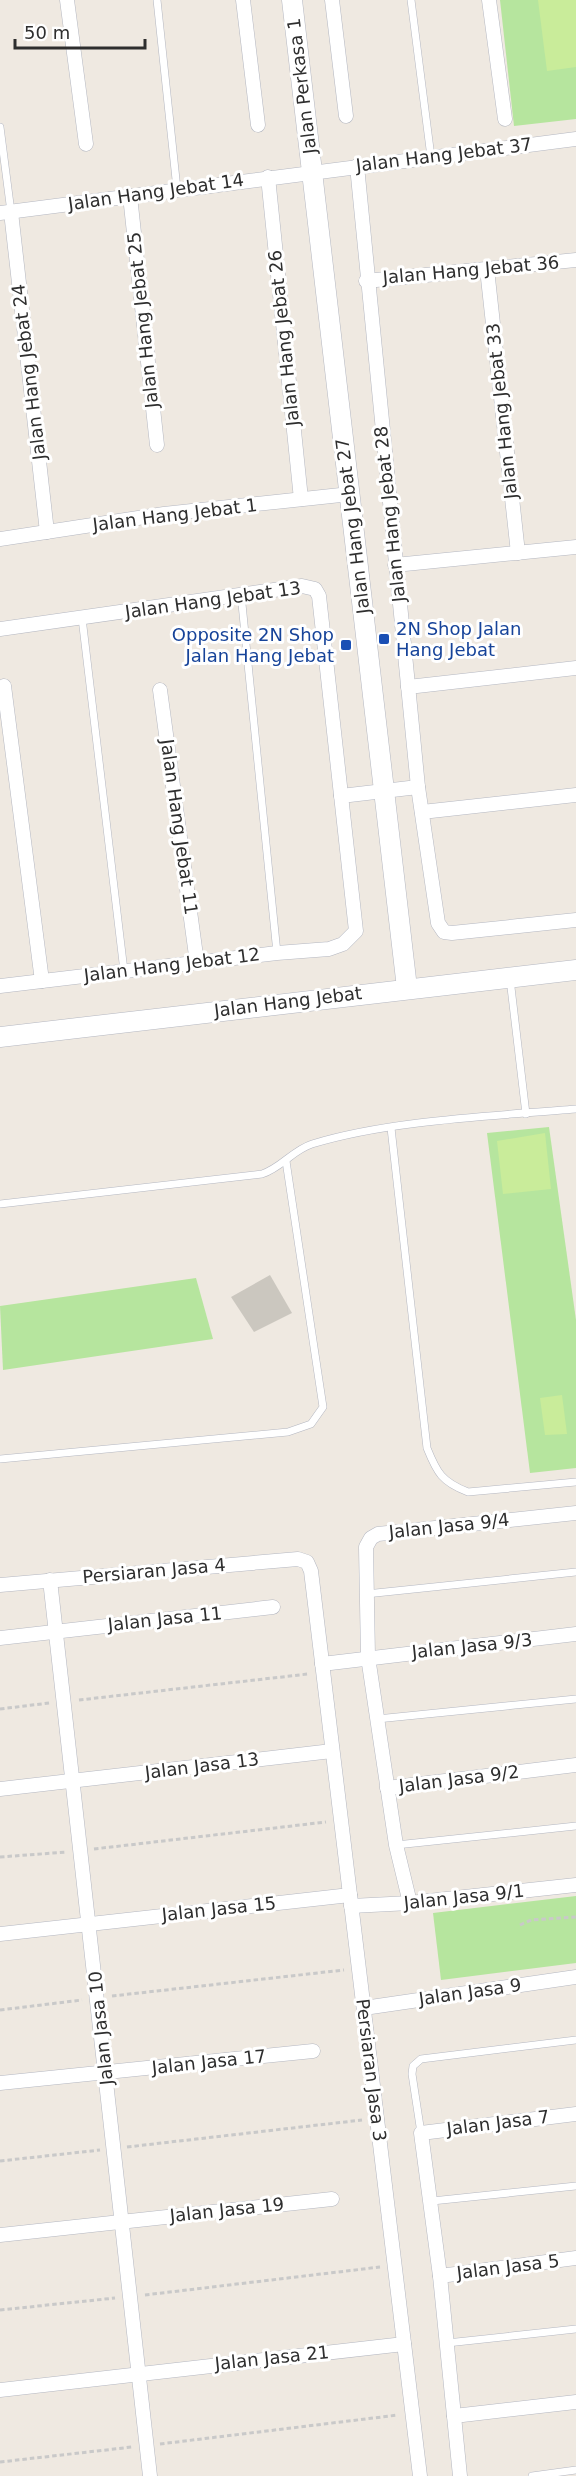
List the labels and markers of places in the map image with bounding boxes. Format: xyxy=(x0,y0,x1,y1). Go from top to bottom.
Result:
place label: 2N Shop Jalan Hang Jebat xyxy=(396,618,521,660)
place label: Opposite 2N Shop Jalan Hang Jebat xyxy=(172,624,334,666)
marker: 2N Shop Jalan Hang Jebat xyxy=(377,632,391,646)
marker: Opposite 2N Shop Jalan Hang Jebat xyxy=(339,638,353,652)

